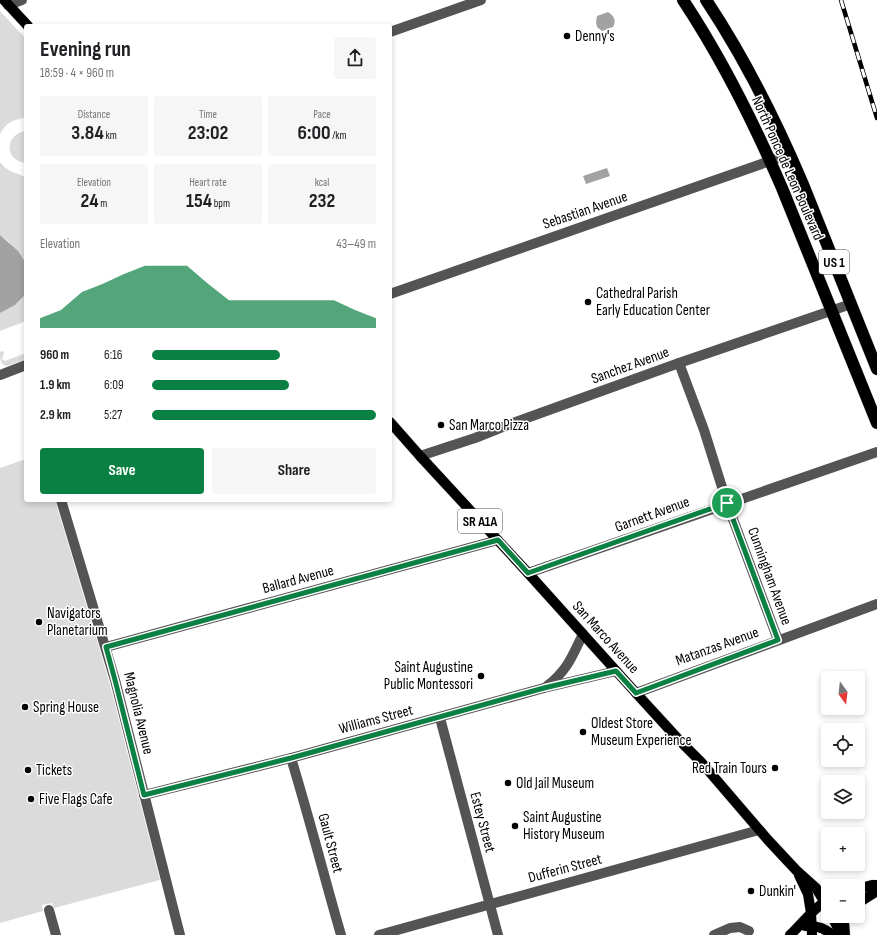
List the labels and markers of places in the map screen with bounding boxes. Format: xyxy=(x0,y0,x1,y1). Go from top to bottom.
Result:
place label: Denny's xyxy=(575,27,615,46)
marker: Denny's xyxy=(562,31,572,41)
place label: Cathedral Parish Early Education Center xyxy=(596,284,711,320)
marker: Cathedral Parish Early Education Center xyxy=(583,297,593,307)
place label: San Marco Pizza xyxy=(449,416,529,435)
marker: San Marco Pizza xyxy=(436,420,446,430)
pin xyxy=(710,486,744,520)
place label: Navigators Planetarium xyxy=(47,604,108,640)
marker: Navigators Planetarium xyxy=(34,617,44,627)
place label: Saint Augustine Public Montessori xyxy=(384,658,473,694)
marker: Saint Augustine Public Montessori xyxy=(476,671,486,681)
place label: Spring House xyxy=(33,698,99,717)
marker: Spring House xyxy=(20,702,30,712)
place label: Oldest Store Museum Experience xyxy=(591,714,691,750)
marker: Oldest Store Museum Experience xyxy=(578,727,588,737)
place label: Red Train Tours xyxy=(692,759,767,778)
place label: Tickets xyxy=(36,761,72,780)
marker: Red Train Tours xyxy=(770,763,780,773)
marker: Tickets xyxy=(23,765,33,775)
place label: Old Jail Museum xyxy=(516,774,594,793)
marker: Old Jail Museum xyxy=(503,778,513,788)
place label: Five Flags Cafe xyxy=(39,790,113,809)
marker: Five Flags Cafe xyxy=(26,794,36,804)
place label: Saint Augustine History Museum xyxy=(523,808,605,844)
marker: Saint Augustine History Museum xyxy=(510,821,520,831)
place label: Dunkin' xyxy=(759,882,796,901)
marker: Dunkin' xyxy=(746,886,756,896)

